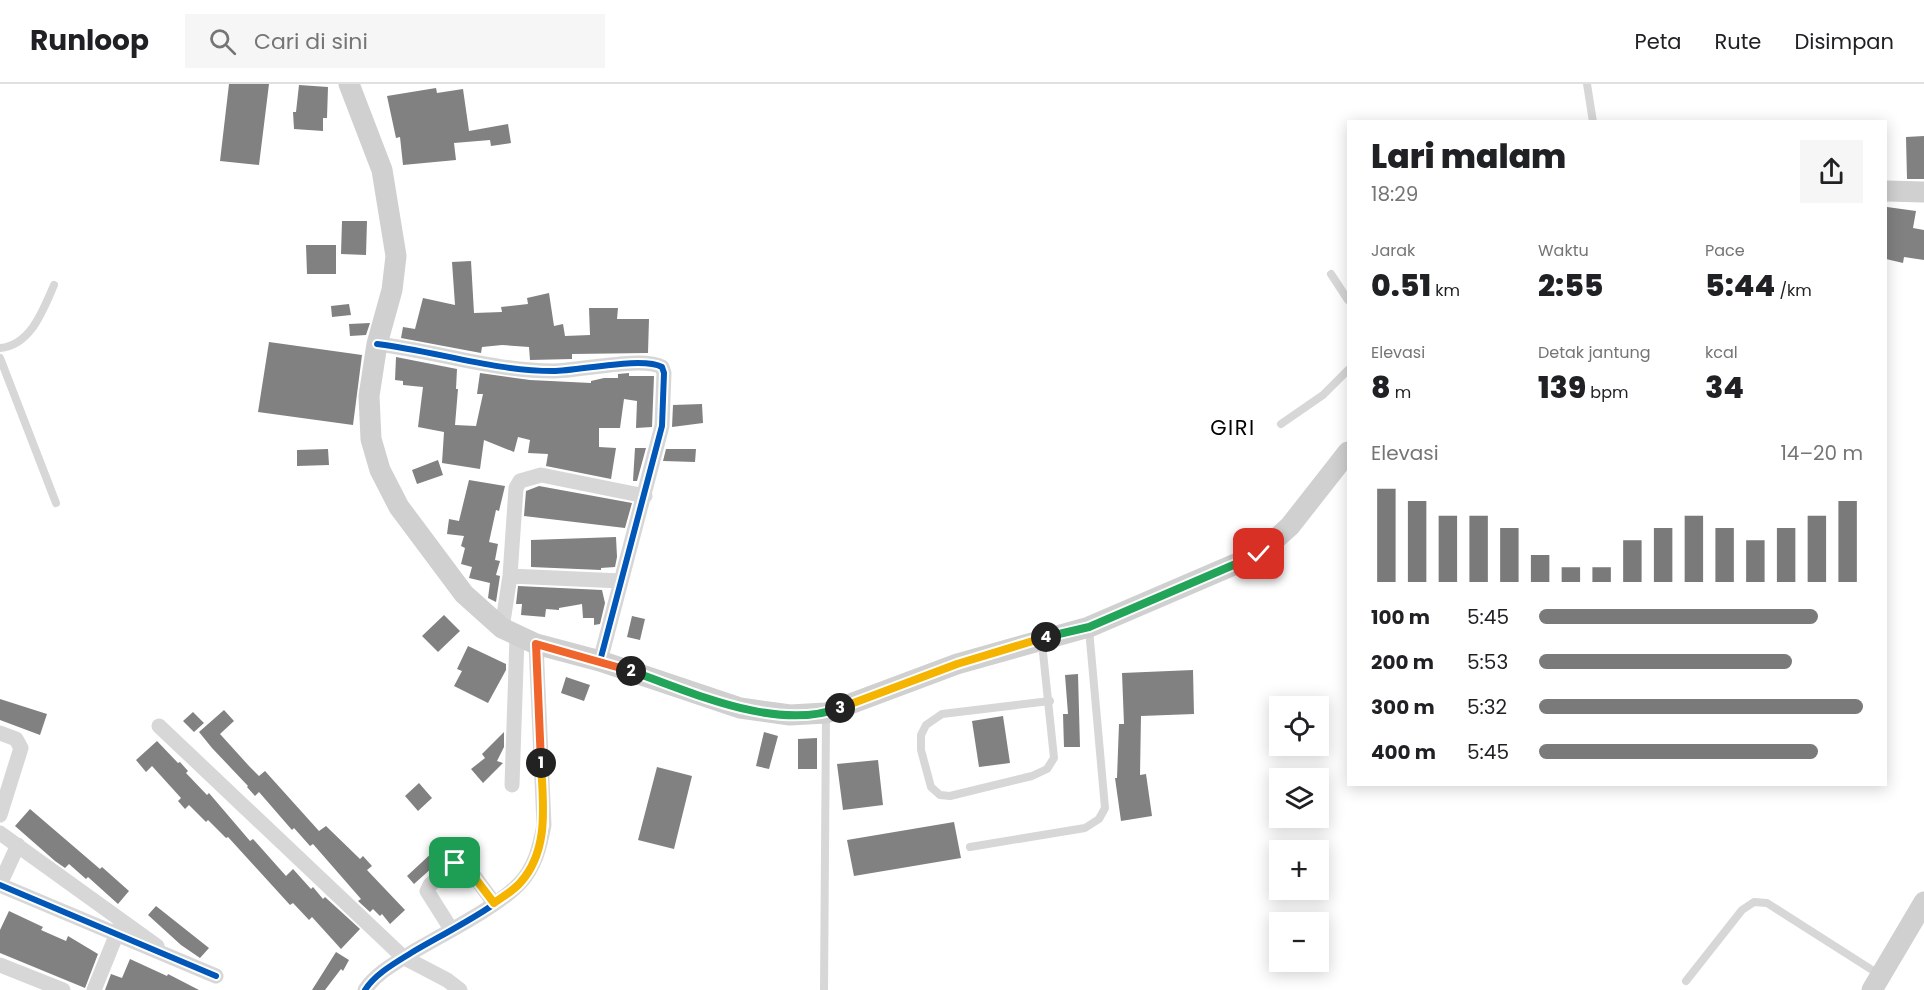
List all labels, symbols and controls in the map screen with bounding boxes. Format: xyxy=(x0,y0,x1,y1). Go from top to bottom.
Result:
search box xyxy=(185,14,605,68)
text: Runloop xyxy=(30,21,149,60)
icon: search xyxy=(206,25,239,58)
text: Cari di sini xyxy=(254,26,368,57)
text: Peta xyxy=(1634,27,1682,56)
text: Rute xyxy=(1715,27,1761,56)
text: Disimpan xyxy=(1794,27,1894,56)
text: Lari malam xyxy=(1371,133,1566,180)
button: share xyxy=(1800,140,1863,203)
text: 18:29 xyxy=(1371,180,1418,208)
text: Jarak xyxy=(1371,239,1415,262)
text: Waktu xyxy=(1538,239,1589,262)
text: Pace xyxy=(1705,239,1745,262)
text: 0.51 xyxy=(1371,264,1431,307)
text: 2:55 xyxy=(1538,264,1603,307)
text: 5:44 xyxy=(1705,264,1775,307)
text: km xyxy=(1431,279,1460,302)
text: /km xyxy=(1775,279,1812,302)
text: Elevasi xyxy=(1371,341,1425,364)
text: Detak jantung xyxy=(1538,341,1651,364)
text: kcal xyxy=(1705,341,1738,364)
text: 8 xyxy=(1371,366,1391,409)
text: 139 xyxy=(1538,366,1586,409)
text: 34 xyxy=(1705,366,1744,409)
text: m xyxy=(1391,381,1411,404)
text: bpm xyxy=(1586,381,1628,404)
district label: GIRI xyxy=(1210,413,1256,442)
text: Elevasi xyxy=(1371,439,1439,467)
text: 14–20 m xyxy=(1780,439,1863,467)
pin xyxy=(1233,528,1284,579)
icon: check xyxy=(1242,537,1275,570)
text: 100 m xyxy=(1371,603,1430,631)
text: 5:45 xyxy=(1467,603,1509,631)
pin: 4 xyxy=(1031,622,1061,652)
text: 4 xyxy=(1041,625,1051,648)
text: 200 m xyxy=(1371,648,1434,676)
text: 5:53 xyxy=(1467,648,1508,676)
pin: 2 xyxy=(616,656,646,686)
text: 2 xyxy=(626,659,636,682)
pin: 3 xyxy=(825,693,855,723)
text: 300 m xyxy=(1371,693,1435,721)
text: 5:32 xyxy=(1467,693,1507,721)
text: 3 xyxy=(835,696,845,719)
map controls xyxy=(1269,696,1329,972)
button: locate xyxy=(1269,696,1329,756)
text: 400 m xyxy=(1371,738,1436,766)
text: 5:45 xyxy=(1467,738,1509,766)
pin: 1 xyxy=(526,748,556,778)
text: 1 xyxy=(538,751,544,774)
button: layers xyxy=(1269,768,1329,828)
pin xyxy=(429,837,480,888)
button: + xyxy=(1269,840,1329,900)
icon: arrive xyxy=(438,846,471,879)
button: − xyxy=(1269,912,1329,972)

